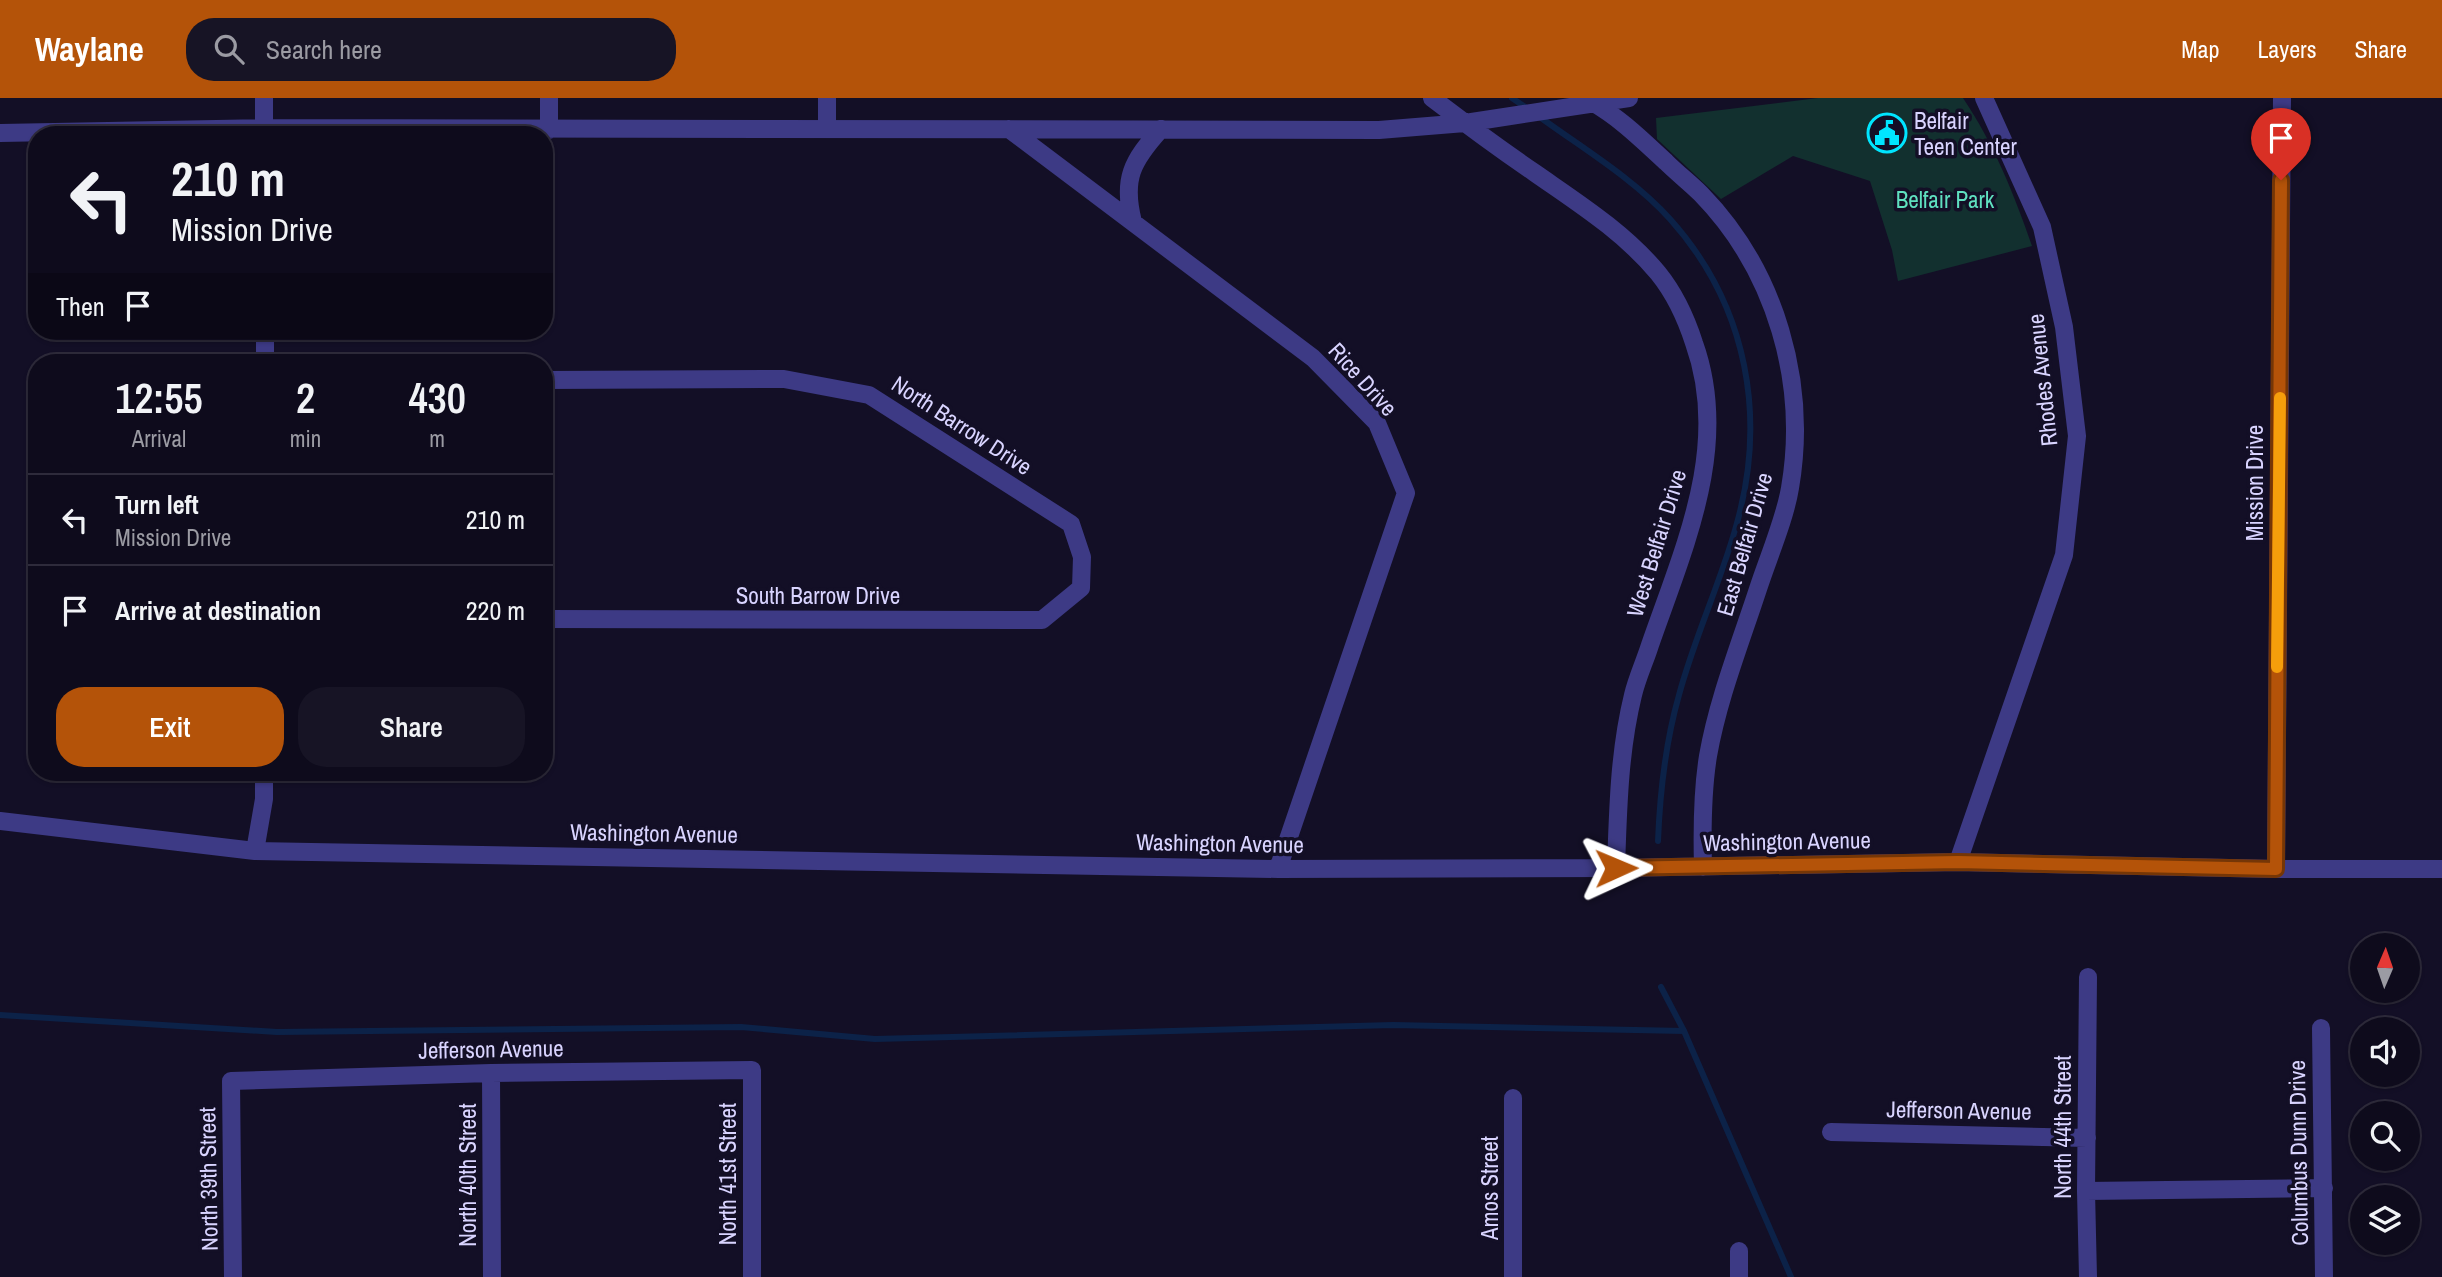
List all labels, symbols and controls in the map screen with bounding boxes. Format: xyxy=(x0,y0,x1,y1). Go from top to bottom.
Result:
search box xyxy=(186,18,676,81)
text: Waylane xyxy=(35,27,144,71)
icon: search xyxy=(210,30,248,68)
text: Search here xyxy=(266,32,382,67)
text: Map xyxy=(2181,33,2219,65)
text: Layers xyxy=(2257,33,2316,65)
text: Share xyxy=(2354,33,2407,65)
place label: Belfair Teen Center xyxy=(1914,105,2017,162)
pin xyxy=(2251,108,2311,180)
public building icon: Belfair Teen Center xyxy=(1866,112,1908,154)
icon: arrive xyxy=(2262,119,2300,157)
text: 210 m xyxy=(171,145,285,211)
icon: left xyxy=(56,154,147,245)
park label: Belfair Park xyxy=(1896,184,1995,215)
text: Mission Drive xyxy=(171,208,333,251)
icon: arrive xyxy=(119,287,157,325)
text: Then xyxy=(56,289,105,324)
street label: Rhodes Avenue xyxy=(2020,312,2064,448)
street label: Rice Drive xyxy=(1322,336,1404,422)
street label: North Barrow Drive xyxy=(886,368,1038,482)
text: 12:55 xyxy=(115,370,203,426)
text: 2 xyxy=(296,370,315,426)
text: 430 xyxy=(408,370,466,426)
text: Arrival xyxy=(132,423,186,454)
text: min xyxy=(290,423,321,454)
text: m xyxy=(429,423,445,454)
street label: Mission Drive xyxy=(2239,425,2270,541)
street label: West Belfair Drive xyxy=(1619,465,1693,621)
street label: East Belfair Drive xyxy=(1709,469,1779,619)
text: Turn left xyxy=(115,487,199,522)
icon: left xyxy=(56,501,94,539)
text: 210 m xyxy=(466,502,525,537)
text: Mission Drive xyxy=(115,522,231,553)
street label: South Barrow Drive xyxy=(736,580,900,611)
icon: arrive xyxy=(56,592,94,630)
text: Arrive at destination xyxy=(115,593,321,628)
text: 220 m xyxy=(466,593,525,628)
button: Exit xyxy=(56,687,284,767)
button: Share xyxy=(298,687,525,767)
street label: Washington Avenue xyxy=(570,816,738,850)
street label: Washington Avenue xyxy=(1703,824,1871,858)
street label: Washington Avenue xyxy=(1136,826,1304,860)
position arrow xyxy=(1579,831,1653,905)
north arrow xyxy=(2350,933,2420,1003)
map controls xyxy=(2350,933,2420,1255)
button: sound xyxy=(2350,1017,2420,1087)
street label: Jefferson Avenue xyxy=(418,1032,564,1066)
street label: North 44th Street xyxy=(2047,1055,2078,1199)
street label: Columbus Dunn Drive xyxy=(2281,1060,2315,1246)
street label: Jefferson Avenue xyxy=(1886,1093,2032,1127)
button: search xyxy=(2350,1101,2420,1171)
street label: North 40th Street xyxy=(452,1103,483,1247)
street label: North 41st Street xyxy=(712,1103,743,1245)
street label: North 39th Street xyxy=(191,1107,225,1251)
street label: Amos Street xyxy=(1474,1136,1505,1241)
button: layers xyxy=(2350,1185,2420,1255)

